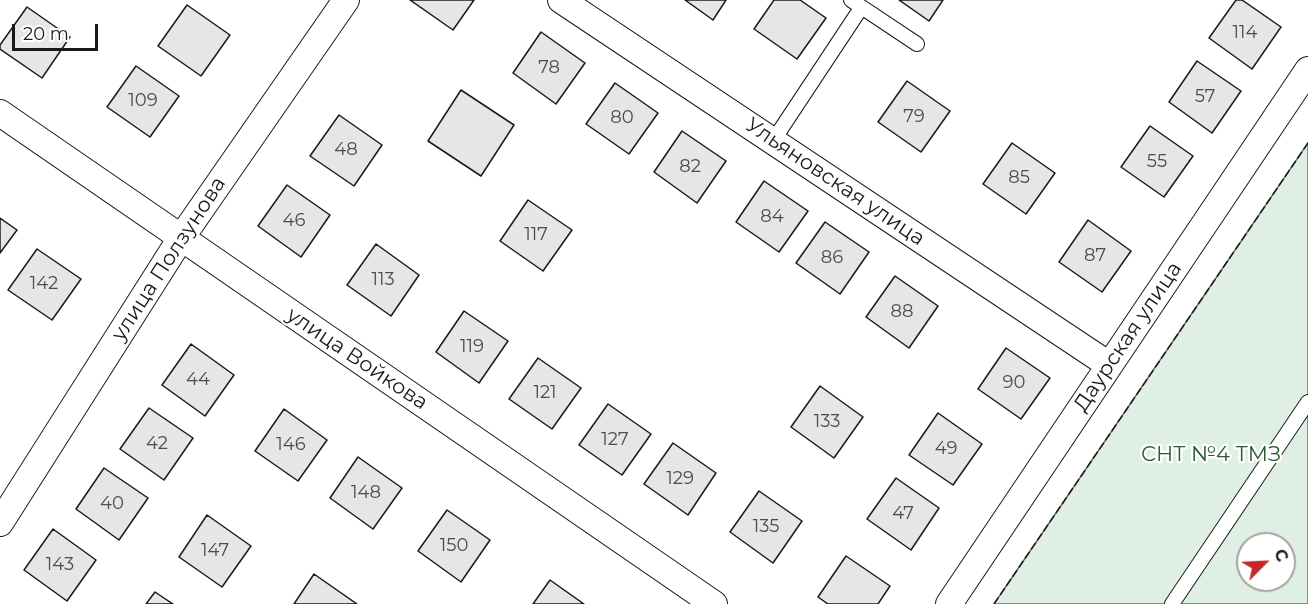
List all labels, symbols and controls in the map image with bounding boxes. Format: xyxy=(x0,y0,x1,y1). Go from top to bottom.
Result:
scale bar xyxy=(15,12,100,50)
house number: 114 xyxy=(1233,22,1257,44)
text: 20 m xyxy=(23,23,69,45)
house number: 78 xyxy=(538,57,560,79)
house number: 57 xyxy=(1195,86,1215,108)
house number: 109 xyxy=(128,90,158,112)
house number: 79 xyxy=(903,106,925,128)
house number: 80 xyxy=(610,107,634,129)
street label: Ульяновская улица xyxy=(741,113,929,251)
house number: 48 xyxy=(334,139,358,161)
house number: 55 xyxy=(1147,151,1167,173)
house number: 82 xyxy=(679,156,701,178)
house number: 85 xyxy=(1008,167,1030,189)
street label: улица Ползунова xyxy=(107,172,231,346)
house number: 84 xyxy=(760,206,784,228)
house number: 46 xyxy=(283,210,305,232)
house number: 117 xyxy=(524,224,548,246)
house number: 87 xyxy=(1084,245,1106,267)
house number: 86 xyxy=(821,247,843,269)
street label: Даурская улица xyxy=(1069,257,1187,417)
house number: 113 xyxy=(371,269,395,291)
house number: 142 xyxy=(30,273,58,295)
house number: 88 xyxy=(891,301,913,323)
street label: улица Войкова xyxy=(282,302,432,416)
house number: 119 xyxy=(460,336,484,358)
house number: 44 xyxy=(186,369,210,391)
house number: 90 xyxy=(1003,372,1025,394)
house number: 121 xyxy=(533,382,557,404)
house number: 133 xyxy=(814,411,840,433)
house number: 127 xyxy=(601,429,629,451)
house number: 42 xyxy=(146,433,168,455)
house number: 146 xyxy=(276,434,306,456)
house number: 49 xyxy=(935,438,957,460)
park label: СНТ №4 ТМЗ xyxy=(1141,442,1281,468)
house number: 129 xyxy=(666,468,694,490)
house number: 148 xyxy=(351,482,381,504)
house number: 40 xyxy=(100,493,124,515)
house number: 47 xyxy=(892,503,914,525)
house number: 135 xyxy=(753,516,779,538)
north arrow xyxy=(1236,532,1296,592)
house number: 150 xyxy=(440,535,468,557)
house number: 147 xyxy=(201,540,229,562)
text: С xyxy=(1270,546,1292,564)
house number: 143 xyxy=(46,554,74,576)

